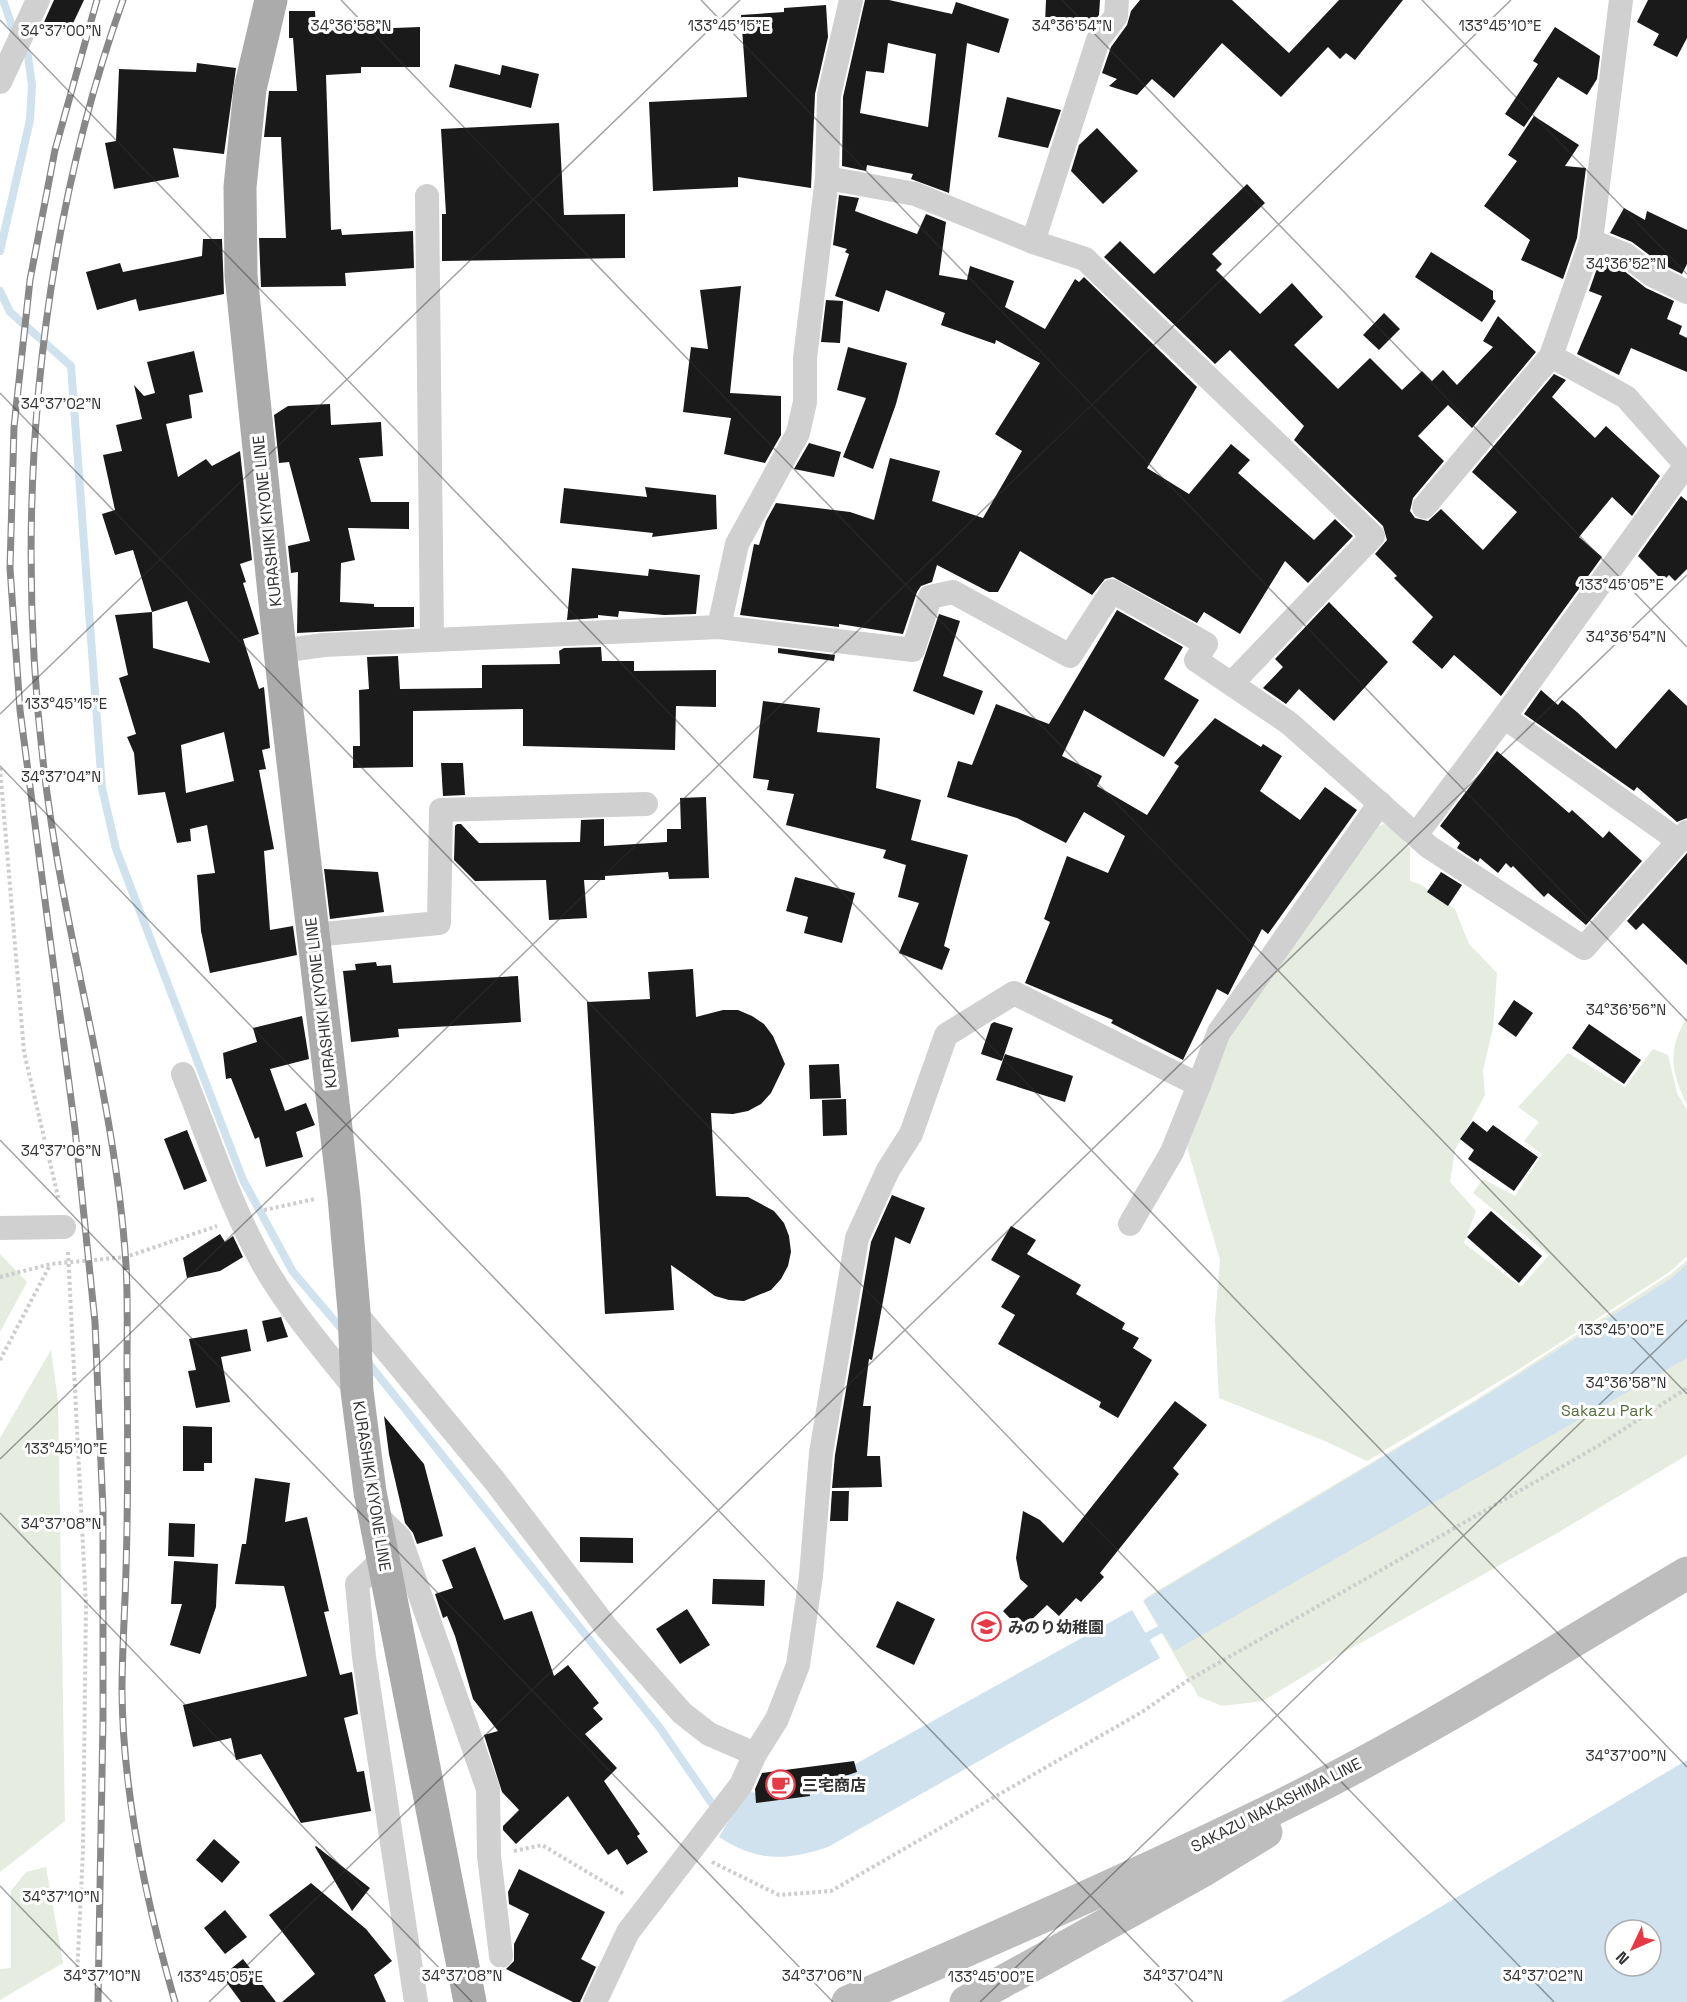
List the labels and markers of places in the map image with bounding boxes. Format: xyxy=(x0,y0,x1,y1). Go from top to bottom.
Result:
school or university icon: みのり幼稚園 xyxy=(971,1611,1003,1643)
place label: みのり幼稚園 xyxy=(1008,1617,1104,1638)
cafe icon: 三宅商店 xyxy=(765,1769,797,1801)
place label: 三宅商店 xyxy=(802,1775,866,1796)

